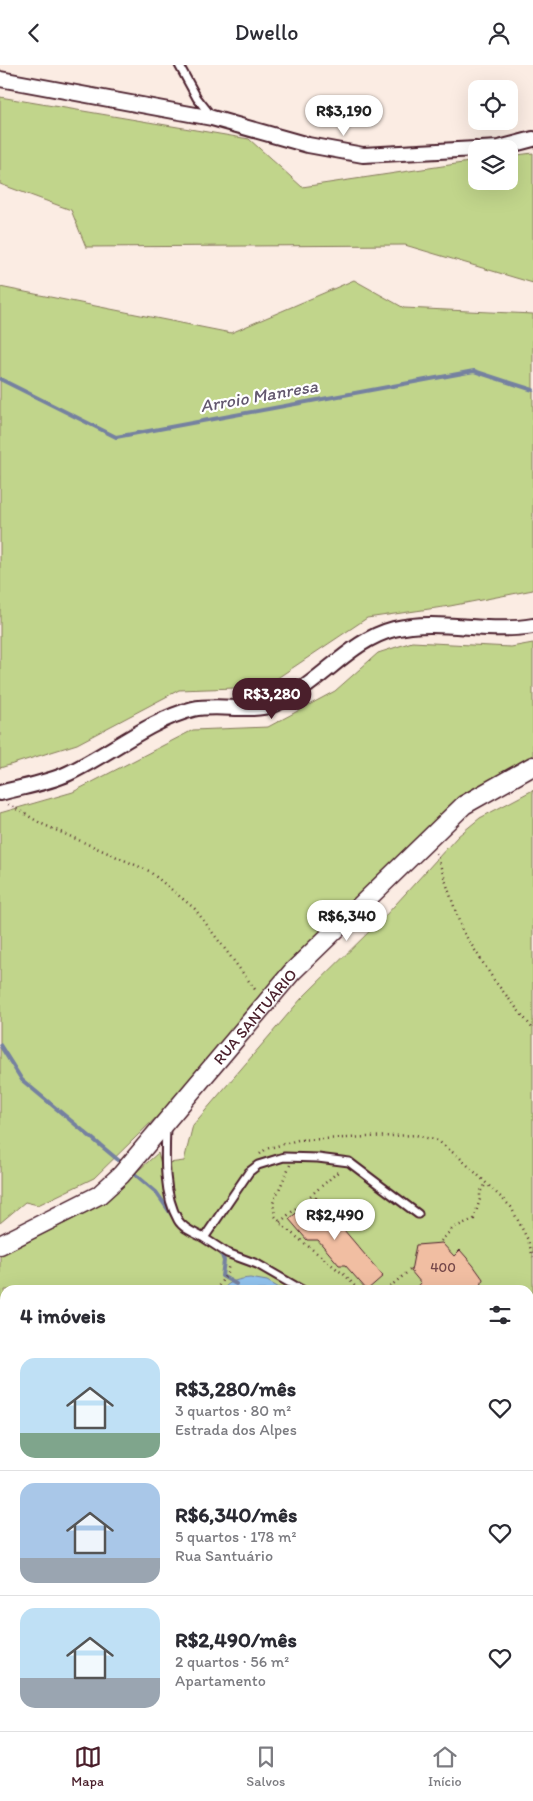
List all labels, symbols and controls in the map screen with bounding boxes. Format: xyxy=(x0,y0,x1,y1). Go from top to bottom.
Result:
icon: back xyxy=(20,19,48,47)
text: Dwello xyxy=(235,19,298,46)
icon: person xyxy=(485,19,513,47)
map controls xyxy=(468,80,518,190)
button: locate xyxy=(468,80,518,130)
pin: R$3,190 xyxy=(298,95,390,137)
text: R$3,190 xyxy=(316,101,372,120)
button: layers xyxy=(468,140,518,190)
water label: Arroio Manresa xyxy=(199,375,320,417)
pin: R$3,280 xyxy=(226,677,318,720)
text: R$3,280 xyxy=(243,684,301,703)
pin: R$6,340 xyxy=(301,899,393,942)
text: R$6,340 xyxy=(318,906,376,925)
street label: RUA SANTUÁRIO xyxy=(209,965,300,1068)
pin: R$2,490 xyxy=(289,1199,381,1241)
text: R$2,490 xyxy=(306,1205,364,1224)
house number: 400 xyxy=(430,1259,456,1276)
icon: filters xyxy=(486,1301,514,1329)
text: 4 imóveis xyxy=(20,1303,106,1328)
text: R$3,280/mês xyxy=(175,1376,296,1401)
icon: home xyxy=(60,1378,120,1438)
icon: heart xyxy=(486,1394,514,1422)
text: 3 quartos · 80 m² xyxy=(175,1401,291,1420)
text: Estrada dos Alpes xyxy=(175,1420,297,1439)
text: R$6,340/mês xyxy=(175,1502,297,1527)
icon: home xyxy=(60,1503,120,1563)
icon: heart xyxy=(486,1519,514,1547)
text: 5 quartos · 178 m² xyxy=(175,1527,296,1546)
text: Rua Santuário xyxy=(175,1546,273,1565)
text: R$2,490/mês xyxy=(175,1627,297,1652)
icon: home xyxy=(60,1628,120,1688)
icon: heart xyxy=(486,1644,514,1672)
text: 2 quartos · 56 m² xyxy=(175,1652,289,1671)
text: Apartamento xyxy=(175,1671,266,1690)
tab: Mapa xyxy=(71,1743,104,1790)
tab: Salvos xyxy=(246,1743,285,1790)
tab: Início xyxy=(428,1743,462,1790)

